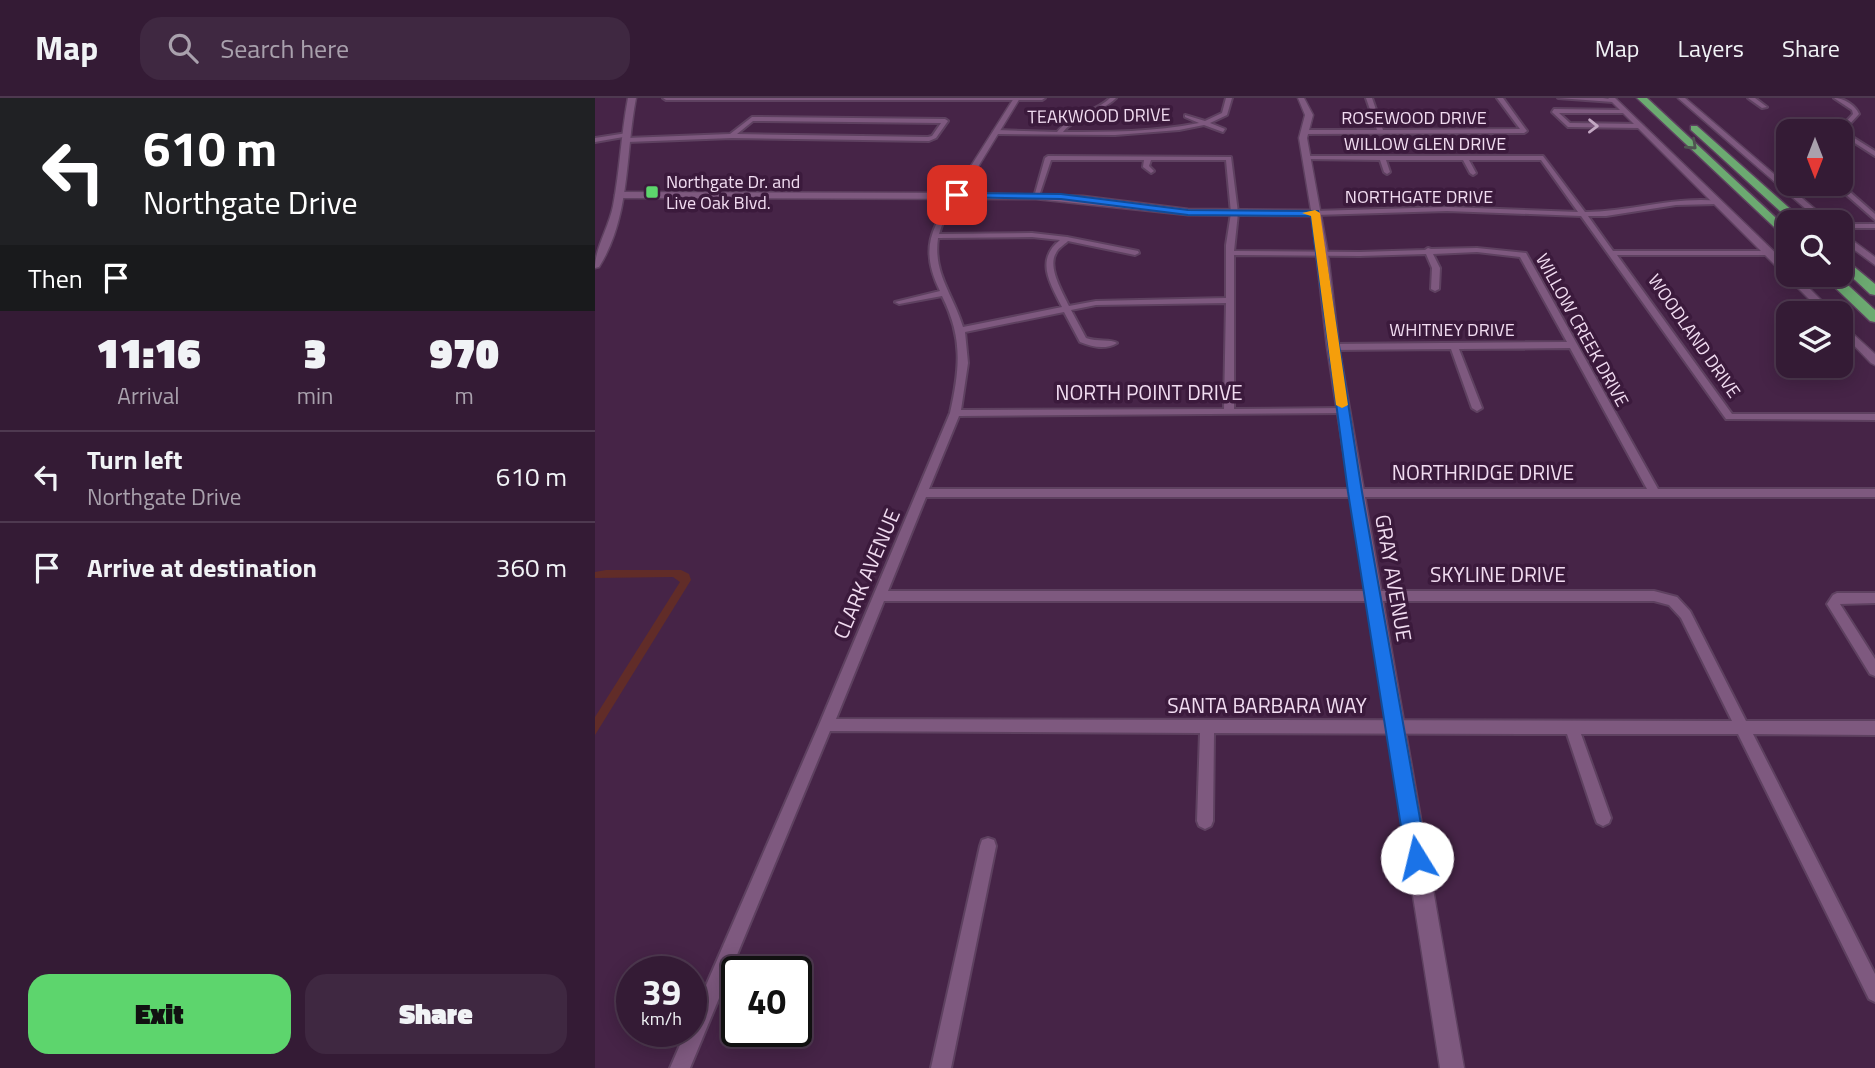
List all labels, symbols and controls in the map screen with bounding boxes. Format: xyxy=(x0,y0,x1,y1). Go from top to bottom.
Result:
search box xyxy=(140,17,630,80)
text: Map xyxy=(35,23,98,73)
icon: search xyxy=(164,29,202,67)
text: Search here xyxy=(220,29,349,68)
text: Map xyxy=(1595,30,1640,66)
text: Layers xyxy=(1678,30,1744,66)
text: Share xyxy=(1782,30,1840,66)
street label: TEAKWOOD DRIVE xyxy=(1027,101,1171,130)
street label: ROSEWOOD DRIVE xyxy=(1341,104,1487,131)
text: 610 m xyxy=(143,110,277,185)
one-way arrow xyxy=(1588,118,1599,133)
north arrow xyxy=(1776,119,1853,196)
map controls xyxy=(1776,119,1853,378)
icon: left xyxy=(28,126,119,217)
street label: WILLOW GLEN DRIVE xyxy=(1344,130,1506,157)
one-way arrow xyxy=(1683,136,1696,149)
pin xyxy=(927,165,987,225)
place label: Northgate Dr. and Live Oak Blvd. xyxy=(666,168,800,216)
icon: arrive xyxy=(938,176,976,214)
text: Northgate Drive xyxy=(143,178,358,226)
street label: NORTHGATE DRIVE xyxy=(1345,183,1493,210)
marker: Northgate Dr. and Live Oak Blvd. xyxy=(644,184,660,200)
button: search xyxy=(1776,210,1853,287)
street label: WILLOW CREEK DRIVE xyxy=(1529,248,1636,411)
text: Then xyxy=(28,259,83,298)
icon: arrive xyxy=(97,259,135,297)
street label: WOODLAND DRIVE xyxy=(1641,268,1747,403)
button: layers xyxy=(1776,301,1853,378)
street label: WHITNEY DRIVE xyxy=(1389,316,1515,343)
text: 11:16 xyxy=(96,320,201,384)
text: 3 xyxy=(304,320,327,384)
text: 970 xyxy=(430,320,499,384)
street label: NORTH POINT DRIVE xyxy=(1055,376,1243,408)
text: Arrival xyxy=(117,378,180,413)
text: min xyxy=(297,378,333,413)
text: m xyxy=(455,378,474,413)
text: Turn left xyxy=(87,440,182,479)
street label: NORTHRIDGE DRIVE xyxy=(1392,456,1574,488)
text: 610 m xyxy=(496,457,567,496)
icon: left xyxy=(28,458,66,496)
text: Northgate Drive xyxy=(87,479,241,514)
street label: CLARK AVENUE xyxy=(824,504,908,644)
street label: GRAY AVENUE xyxy=(1367,512,1421,644)
text: Arrive at destination xyxy=(87,548,317,587)
text: 360 m xyxy=(496,548,567,587)
icon: arrive xyxy=(28,549,66,587)
street label: SKYLINE DRIVE xyxy=(1430,558,1566,590)
street label: SANTA BARBARA WAY xyxy=(1167,689,1367,721)
position arrow xyxy=(1380,821,1454,895)
speed limit sign: 40 xyxy=(721,956,812,1047)
text: 39 xyxy=(642,965,681,1019)
button: Exit xyxy=(28,974,291,1054)
button: Share xyxy=(305,974,567,1054)
text: km/h xyxy=(641,1005,682,1032)

